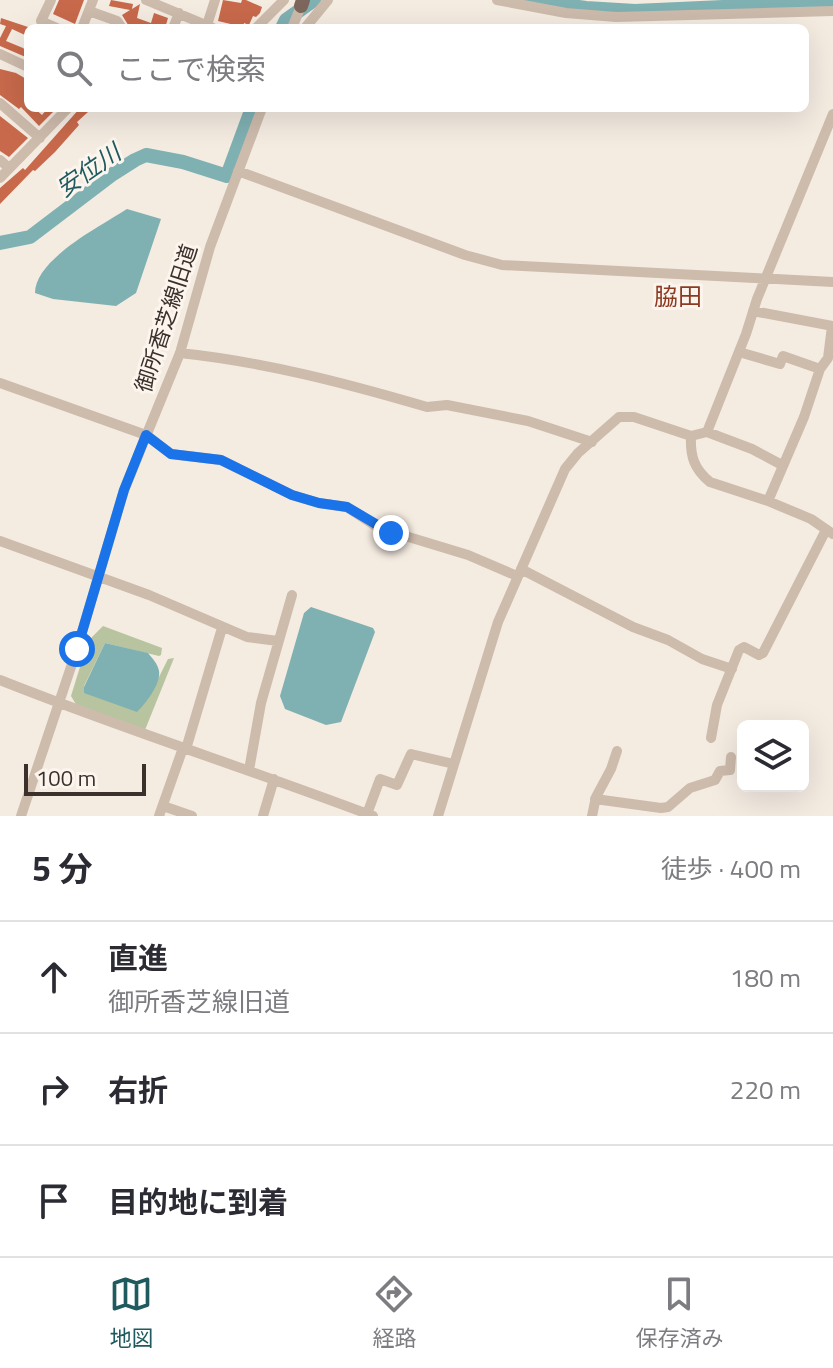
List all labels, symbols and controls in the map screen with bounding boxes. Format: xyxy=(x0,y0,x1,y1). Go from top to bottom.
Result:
search box xyxy=(24,24,809,112)
icon: search xyxy=(52,46,96,90)
text: ここで検索 xyxy=(116,46,266,92)
water label: 安位川 xyxy=(48,133,130,205)
street label: 御所香芝線旧道 xyxy=(126,240,206,396)
district label: 脇田 xyxy=(654,278,702,314)
route end xyxy=(373,515,409,551)
route start xyxy=(59,631,95,667)
map controls xyxy=(737,720,809,792)
button: layers xyxy=(737,720,809,792)
scale bar xyxy=(24,760,146,796)
text: 100 m xyxy=(36,761,96,795)
text: 5 分 xyxy=(32,842,93,894)
text: 徒歩 · 400 m xyxy=(661,849,801,888)
text: 直進 xyxy=(108,935,168,981)
icon: ahead xyxy=(32,955,76,999)
text: 180 m xyxy=(730,958,801,997)
text: 御所香芝線旧道 xyxy=(108,982,290,1021)
icon: right xyxy=(32,1067,76,1111)
text: 右折 xyxy=(108,1067,168,1113)
text: 220 m xyxy=(730,1070,801,1109)
icon: arrive xyxy=(32,1179,76,1223)
text: 目的地に到着 xyxy=(108,1179,288,1225)
tab: 地図 xyxy=(109,1272,154,1355)
tab: 経路 xyxy=(372,1272,417,1355)
tab: 保存済み xyxy=(635,1272,724,1355)

